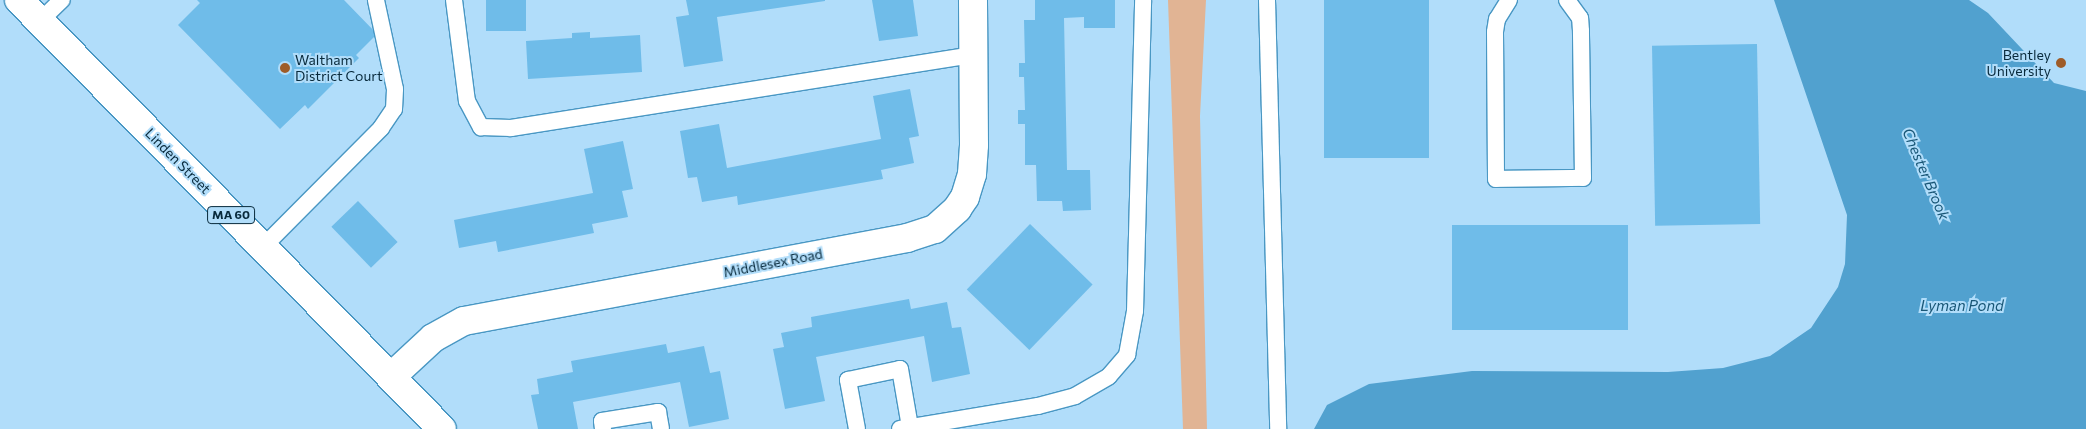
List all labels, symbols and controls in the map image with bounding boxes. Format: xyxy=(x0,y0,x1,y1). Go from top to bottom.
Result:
place label: Bentley University xyxy=(1987,47,2051,80)
place label: Waltham District Court xyxy=(295,52,383,84)
marker: Bentley University xyxy=(2055,57,2067,69)
marker: Waltham District Court xyxy=(279,62,291,74)
street label: Linden Street xyxy=(142,125,214,197)
water label: Chester Brook xyxy=(1899,125,1953,223)
road number: MA 60 xyxy=(206,206,256,224)
street label: Middlesex Road xyxy=(722,245,824,281)
water label: Lyman Pond xyxy=(1920,297,2004,315)

